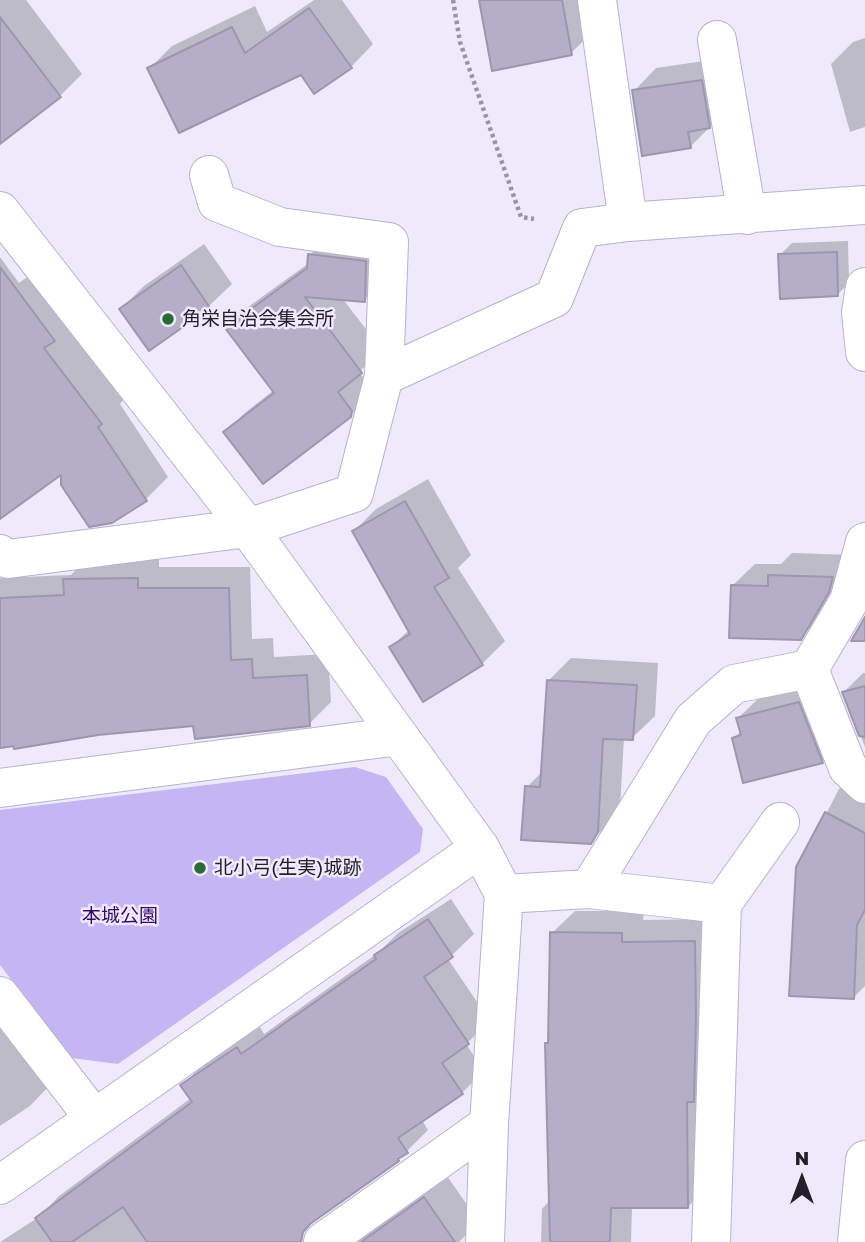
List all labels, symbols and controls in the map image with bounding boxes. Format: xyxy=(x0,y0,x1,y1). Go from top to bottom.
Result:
place label: 角栄自治会集会所 xyxy=(182,308,334,330)
marker: 角栄自治会集会所 xyxy=(160,311,176,327)
place label: 北小弓(生実)城跡 xyxy=(214,857,361,879)
marker: 北小弓(生実)城跡 xyxy=(192,860,208,876)
park label: 本城公園 xyxy=(82,905,158,927)
north arrow xyxy=(767,1144,837,1214)
text: N xyxy=(795,1146,809,1169)

